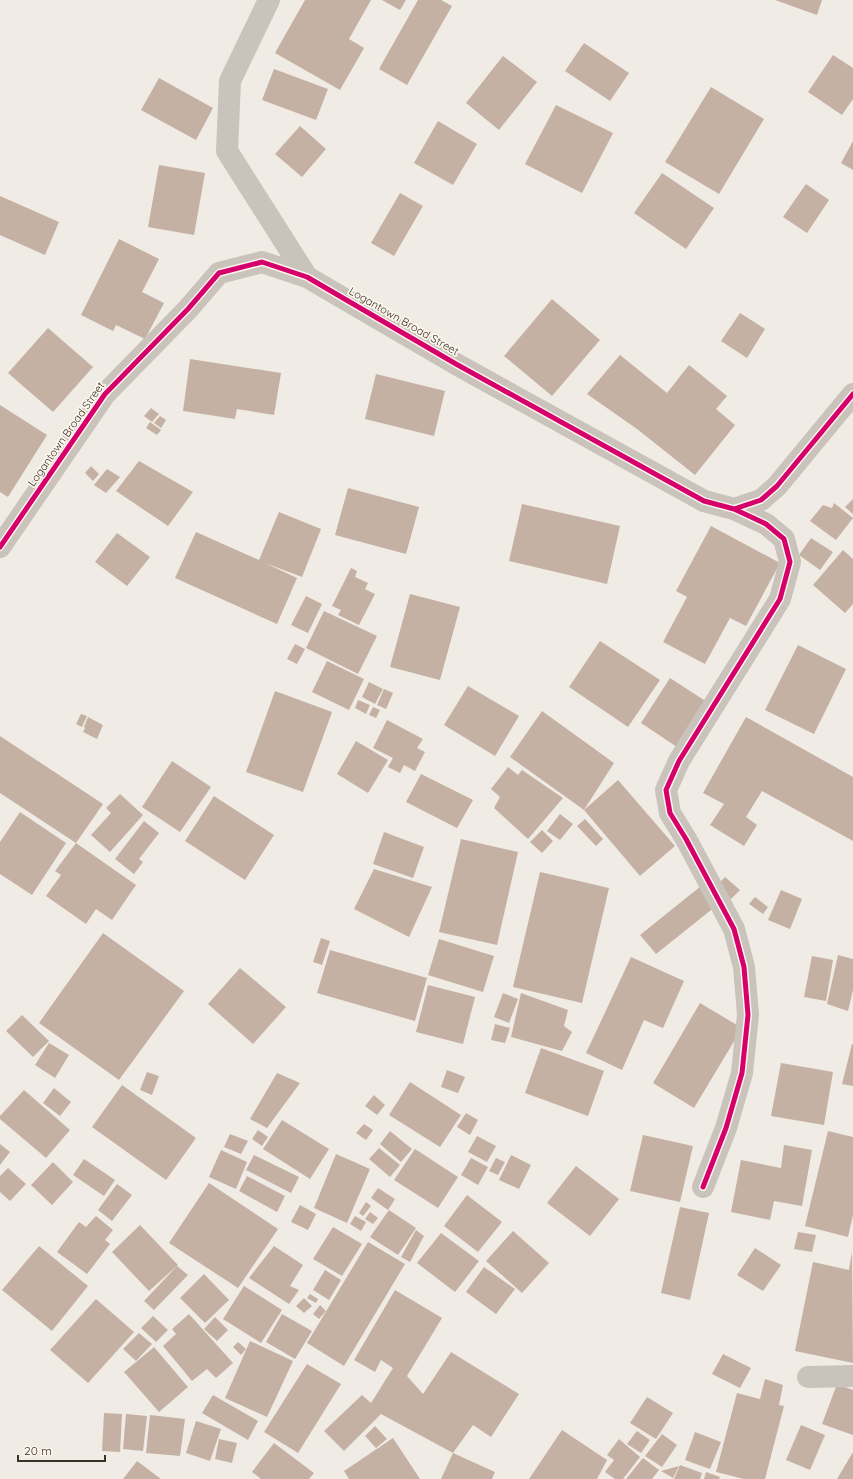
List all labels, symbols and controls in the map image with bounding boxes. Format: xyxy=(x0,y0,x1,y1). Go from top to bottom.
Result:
street label: Logantown Broad Street xyxy=(347,284,462,358)
street label: Logantown Broad Street xyxy=(25,379,108,489)
scale bar xyxy=(18,1437,105,1463)
text: 20 m xyxy=(24,1443,52,1458)

